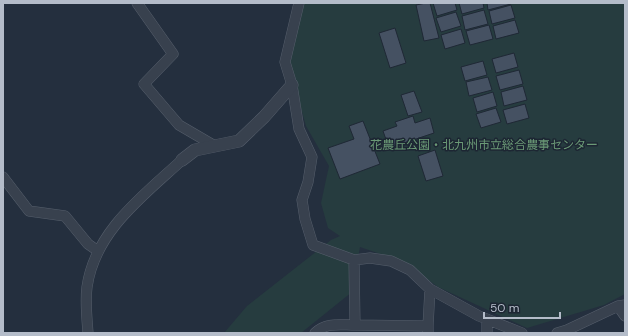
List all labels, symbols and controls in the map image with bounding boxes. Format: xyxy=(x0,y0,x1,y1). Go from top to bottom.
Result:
park label: 花農丘公園・北九州市立総合農事センター xyxy=(370,137,598,153)
scale bar xyxy=(484,294,560,320)
text: 50 m xyxy=(490,300,519,316)

